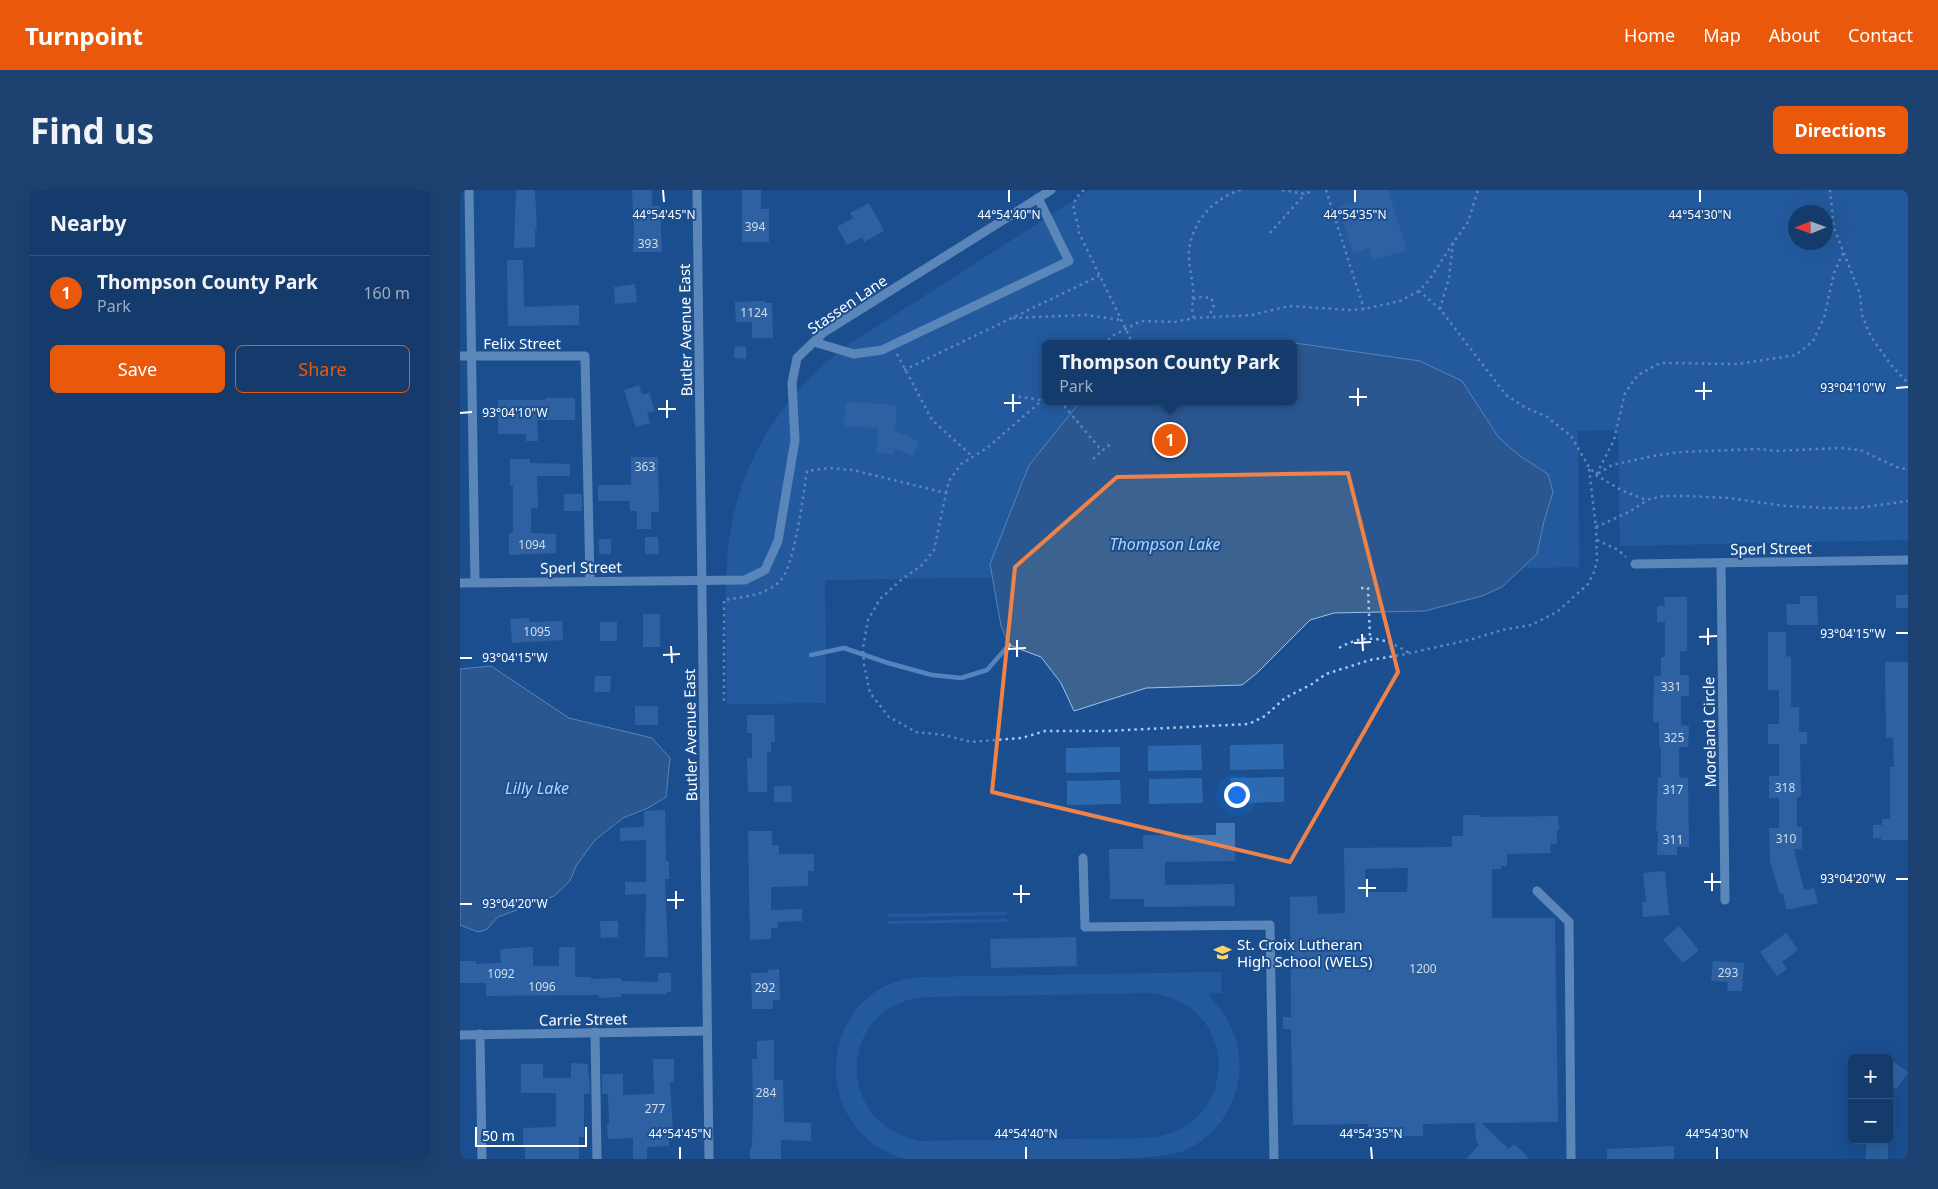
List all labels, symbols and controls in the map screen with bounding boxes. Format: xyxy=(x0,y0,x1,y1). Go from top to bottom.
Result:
text: Turnpoint xyxy=(25,19,143,52)
text: Home xyxy=(1624,23,1675,47)
text: Map xyxy=(1703,23,1741,47)
text: About xyxy=(1769,23,1820,47)
text: Contact xyxy=(1848,23,1913,47)
button: Directions xyxy=(1773,106,1908,154)
text: Find us xyxy=(30,107,154,154)
north arrow xyxy=(1788,205,1833,250)
text: 44°54'45"N xyxy=(632,206,696,223)
text: 44°54'40"N xyxy=(977,206,1041,223)
text: 44°54'35"N xyxy=(1323,206,1387,223)
text: 44°54'30"N xyxy=(1668,206,1732,223)
text: Nearby xyxy=(50,209,126,237)
house number: 394 xyxy=(745,218,765,235)
house number: 393 xyxy=(638,235,658,252)
street label: Butler Avenue East xyxy=(674,263,696,397)
text: Thompson County Park xyxy=(97,269,318,295)
street label: Stassen Lane xyxy=(803,270,891,338)
text: 1 xyxy=(61,282,71,304)
text: 160 m xyxy=(363,282,410,304)
text: Park xyxy=(97,295,131,317)
house number: 1124 xyxy=(740,304,768,321)
street label: Felix Street xyxy=(483,333,561,353)
popup xyxy=(1042,340,1297,405)
button: Save xyxy=(50,345,225,393)
button: Share xyxy=(235,345,410,393)
text: Thompson County Park xyxy=(1059,349,1280,375)
text: Park xyxy=(1059,375,1093,397)
text: 93°04'10"W xyxy=(1820,379,1886,396)
text: 93°04'10"W xyxy=(482,404,548,421)
pin: 1 xyxy=(1154,421,1186,459)
house number: 363 xyxy=(635,458,655,475)
water label: Thompson Lake xyxy=(1109,533,1221,555)
house number: 1094 xyxy=(518,536,546,553)
street label: Sperl Street xyxy=(1730,537,1813,559)
street label: Sperl Street xyxy=(540,556,623,578)
house number: 1095 xyxy=(523,623,551,640)
text: 93°04'15"W xyxy=(1820,625,1886,642)
text: 93°04'15"W xyxy=(482,649,548,666)
street label: Butler Avenue East xyxy=(679,668,701,802)
street label: Moreland Circle xyxy=(1698,677,1720,787)
house number: 331 xyxy=(1661,678,1681,695)
house number: 325 xyxy=(1664,729,1684,746)
water label: Lilly Lake xyxy=(505,777,569,799)
house number: 318 xyxy=(1775,779,1795,796)
house number: 317 xyxy=(1663,781,1683,798)
your location xyxy=(1224,782,1250,808)
house number: 310 xyxy=(1776,830,1796,847)
house number: 311 xyxy=(1663,831,1683,848)
text: 93°04'20"W xyxy=(1820,870,1886,887)
text: 93°04'20"W xyxy=(482,895,548,912)
place label: St. Croix Lutheran High School (WELS) xyxy=(1237,934,1372,971)
school or university icon: St. Croix Lutheran High School (WELS) xyxy=(1213,943,1233,963)
house number: 1200 xyxy=(1409,960,1437,977)
house number: 293 xyxy=(1718,964,1738,981)
house number: 1092 xyxy=(487,965,515,982)
house number: 1096 xyxy=(528,978,556,995)
house number: 292 xyxy=(755,979,775,996)
street label: Carrie Street xyxy=(539,1008,628,1030)
map controls xyxy=(1848,1054,1893,1144)
button: + xyxy=(1848,1054,1893,1099)
house number: 284 xyxy=(756,1084,776,1101)
button: − xyxy=(1848,1099,1893,1144)
house number: 277 xyxy=(645,1100,665,1117)
scale bar xyxy=(475,1124,588,1147)
text: 44°54'45"N xyxy=(648,1125,712,1142)
text: 44°54'40"N xyxy=(994,1125,1058,1142)
text: 44°54'35"N xyxy=(1339,1125,1403,1142)
text: 44°54'30"N xyxy=(1685,1125,1749,1142)
text: 50 m xyxy=(482,1126,515,1145)

